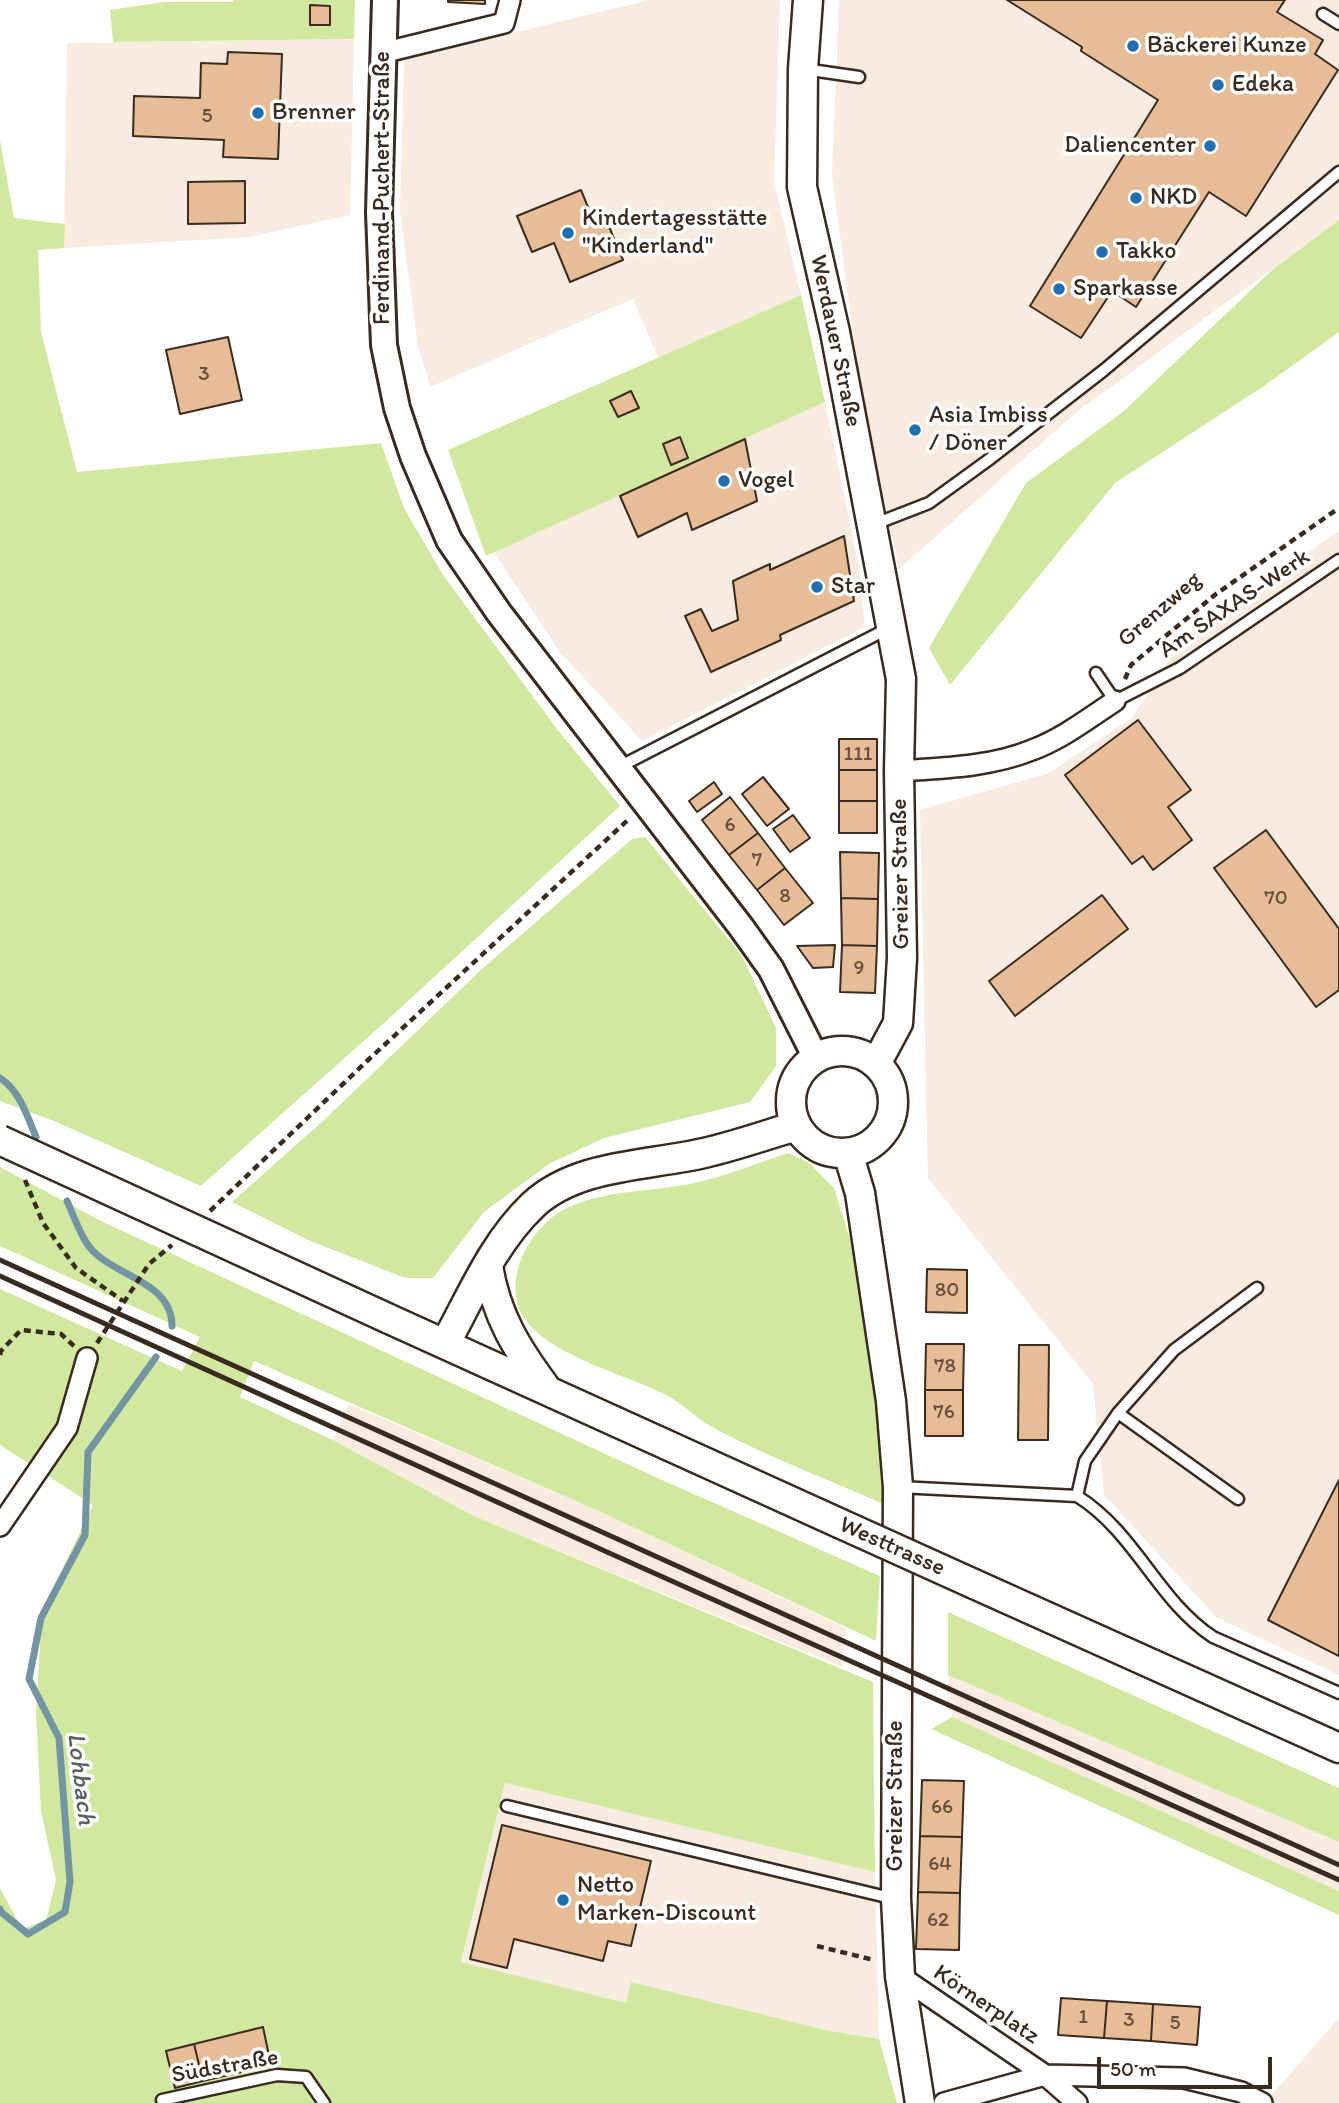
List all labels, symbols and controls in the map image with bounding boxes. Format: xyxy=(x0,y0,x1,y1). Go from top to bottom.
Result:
place label: Bäckerei Kunze xyxy=(1147,32,1307,60)
marker: Bäckerei Kunze xyxy=(1125,38,1141,54)
street label: Ferdinand-Puchert-Straße xyxy=(369,51,397,325)
place label: Edeka xyxy=(1232,71,1294,99)
marker: Edeka xyxy=(1210,77,1226,93)
place label: Brenner xyxy=(272,99,356,127)
house number: 5 xyxy=(201,104,213,130)
marker: Brenner xyxy=(250,105,266,121)
place label: Daliencenter xyxy=(1064,132,1196,160)
marker: Daliencenter xyxy=(1202,138,1218,154)
place label: NKD xyxy=(1150,184,1197,212)
marker: NKD xyxy=(1128,190,1144,206)
place label: Kindertagesstätte "Kinderland" xyxy=(582,205,767,261)
marker: Kindertagesstätte "Kinderland" xyxy=(560,225,576,241)
place label: Takko xyxy=(1116,238,1176,266)
marker: Takko xyxy=(1094,244,1110,260)
street label: Werdauer Straße xyxy=(803,252,867,430)
place label: Sparkasse xyxy=(1073,275,1178,303)
marker: Sparkasse xyxy=(1051,281,1067,297)
house number: 3 xyxy=(198,362,210,388)
place label: Asia Imbiss / Döner xyxy=(929,402,1048,458)
marker: Asia Imbiss / Döner xyxy=(907,422,923,438)
place label: Vogel xyxy=(738,467,794,495)
marker: Vogel xyxy=(716,473,732,489)
street label: Am SAXAS-Werk xyxy=(1154,543,1316,665)
street label: Grenzweg xyxy=(1112,566,1208,654)
place label: Star xyxy=(831,573,875,601)
marker: Star xyxy=(809,579,825,595)
house number: 111 xyxy=(843,742,873,768)
street label: Greizer Straße xyxy=(885,798,917,950)
house number: 6 xyxy=(724,813,736,839)
house number: 7 xyxy=(752,848,762,874)
house number: 8 xyxy=(779,884,791,910)
house number: 70 xyxy=(1264,886,1288,912)
house number: 9 xyxy=(854,956,864,982)
house number: 80 xyxy=(935,1278,959,1304)
house number: 78 xyxy=(934,1354,956,1380)
house number: 76 xyxy=(933,1400,955,1426)
street label: Westtrasse xyxy=(835,1511,949,1583)
street label: Greizer Straße xyxy=(882,1720,910,1872)
water label: Lohbach xyxy=(59,1731,101,1827)
house number: 66 xyxy=(931,1795,953,1821)
house number: 64 xyxy=(928,1852,952,1878)
place label: Netto Marken-Discount xyxy=(577,1872,756,1928)
marker: Netto Marken-Discount xyxy=(555,1892,571,1908)
house number: 62 xyxy=(927,1908,949,1934)
street label: Körnerplatz xyxy=(927,1959,1045,2051)
house number: 1 xyxy=(1078,2005,1088,2031)
house number: 3 xyxy=(1123,2008,1135,2034)
house number: 5 xyxy=(1169,2011,1181,2037)
street label: Südstraße xyxy=(169,2043,281,2091)
scale bar xyxy=(1101,2044,1276,2088)
text: 50 m xyxy=(1110,2056,1156,2081)

